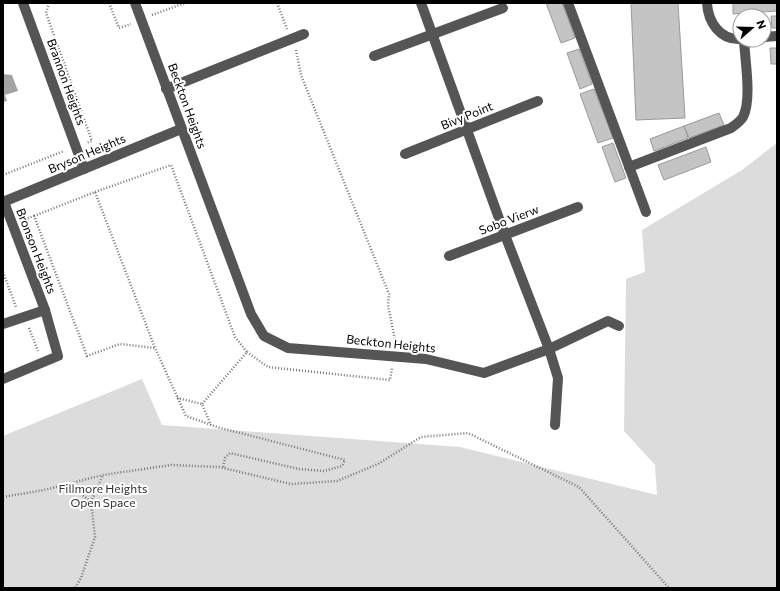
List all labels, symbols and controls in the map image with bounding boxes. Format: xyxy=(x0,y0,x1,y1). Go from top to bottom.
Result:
north arrow xyxy=(732,8,772,48)
text: N xyxy=(754,18,769,31)
street label: Brannon Heights xyxy=(45,37,89,127)
street label: Beckton Heights xyxy=(166,61,210,150)
street label: Bivy Point xyxy=(439,98,495,132)
street label: Bryson Heights xyxy=(46,130,127,176)
street label: Sobo Vierw xyxy=(477,201,541,237)
street label: Bronson Heights xyxy=(14,206,60,295)
street label: Beckton Heights xyxy=(346,331,437,355)
park label: Fillmore Heights Open Space xyxy=(58,481,148,509)

